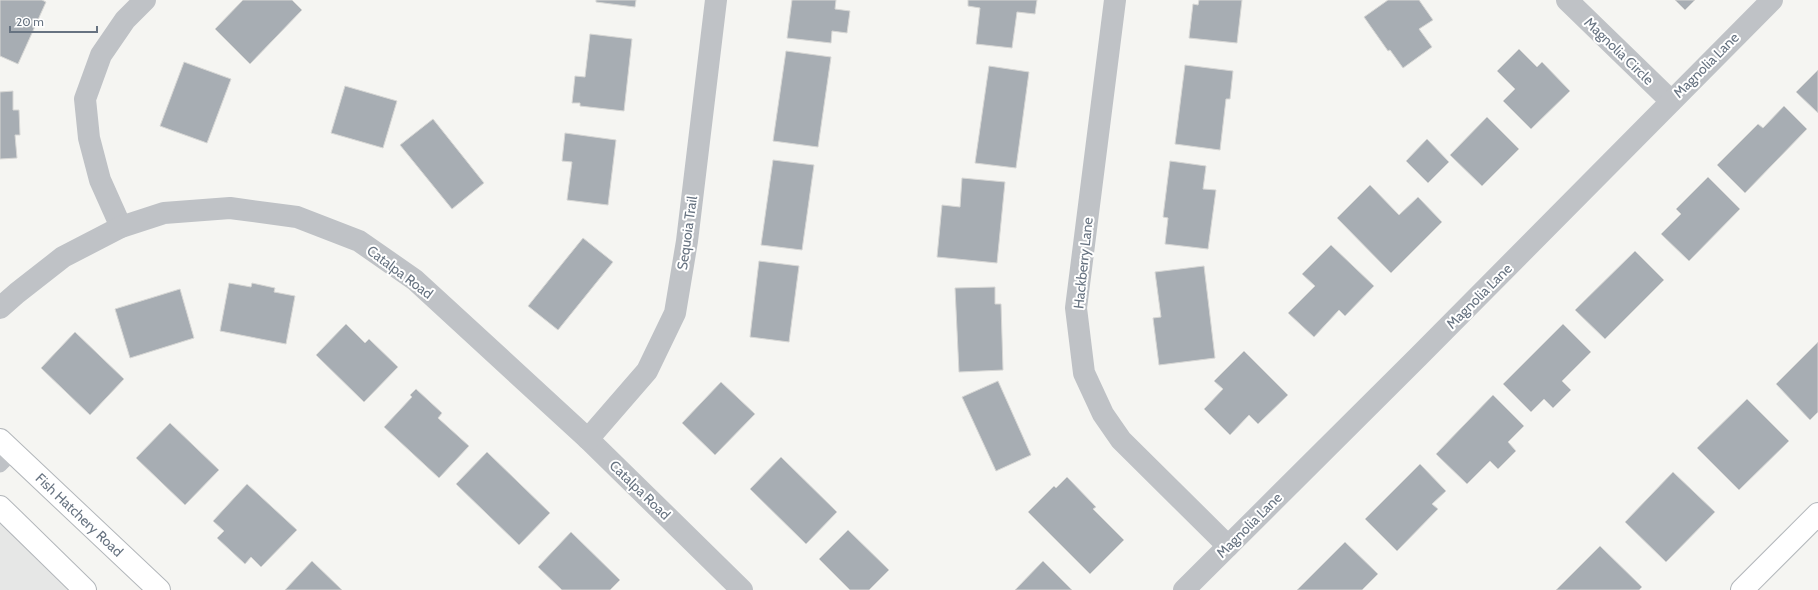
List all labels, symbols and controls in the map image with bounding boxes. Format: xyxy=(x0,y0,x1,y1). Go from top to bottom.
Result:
scale bar xyxy=(10,8,97,34)
street label: Magnolia Circle xyxy=(1580,13,1658,89)
text: 20 m xyxy=(16,14,44,29)
street label: Magnolia Lane xyxy=(1669,28,1743,102)
street label: Sequoia Trail xyxy=(673,194,701,271)
street label: Hackberry Lane xyxy=(1069,216,1097,310)
street label: Catalpa Road xyxy=(363,241,437,303)
street label: Magnolia Lane xyxy=(1442,259,1516,333)
street label: Catalpa Road xyxy=(606,456,674,524)
street label: Fish Hatchery Road xyxy=(32,469,127,560)
street label: Magnolia Lane xyxy=(1212,488,1286,562)

